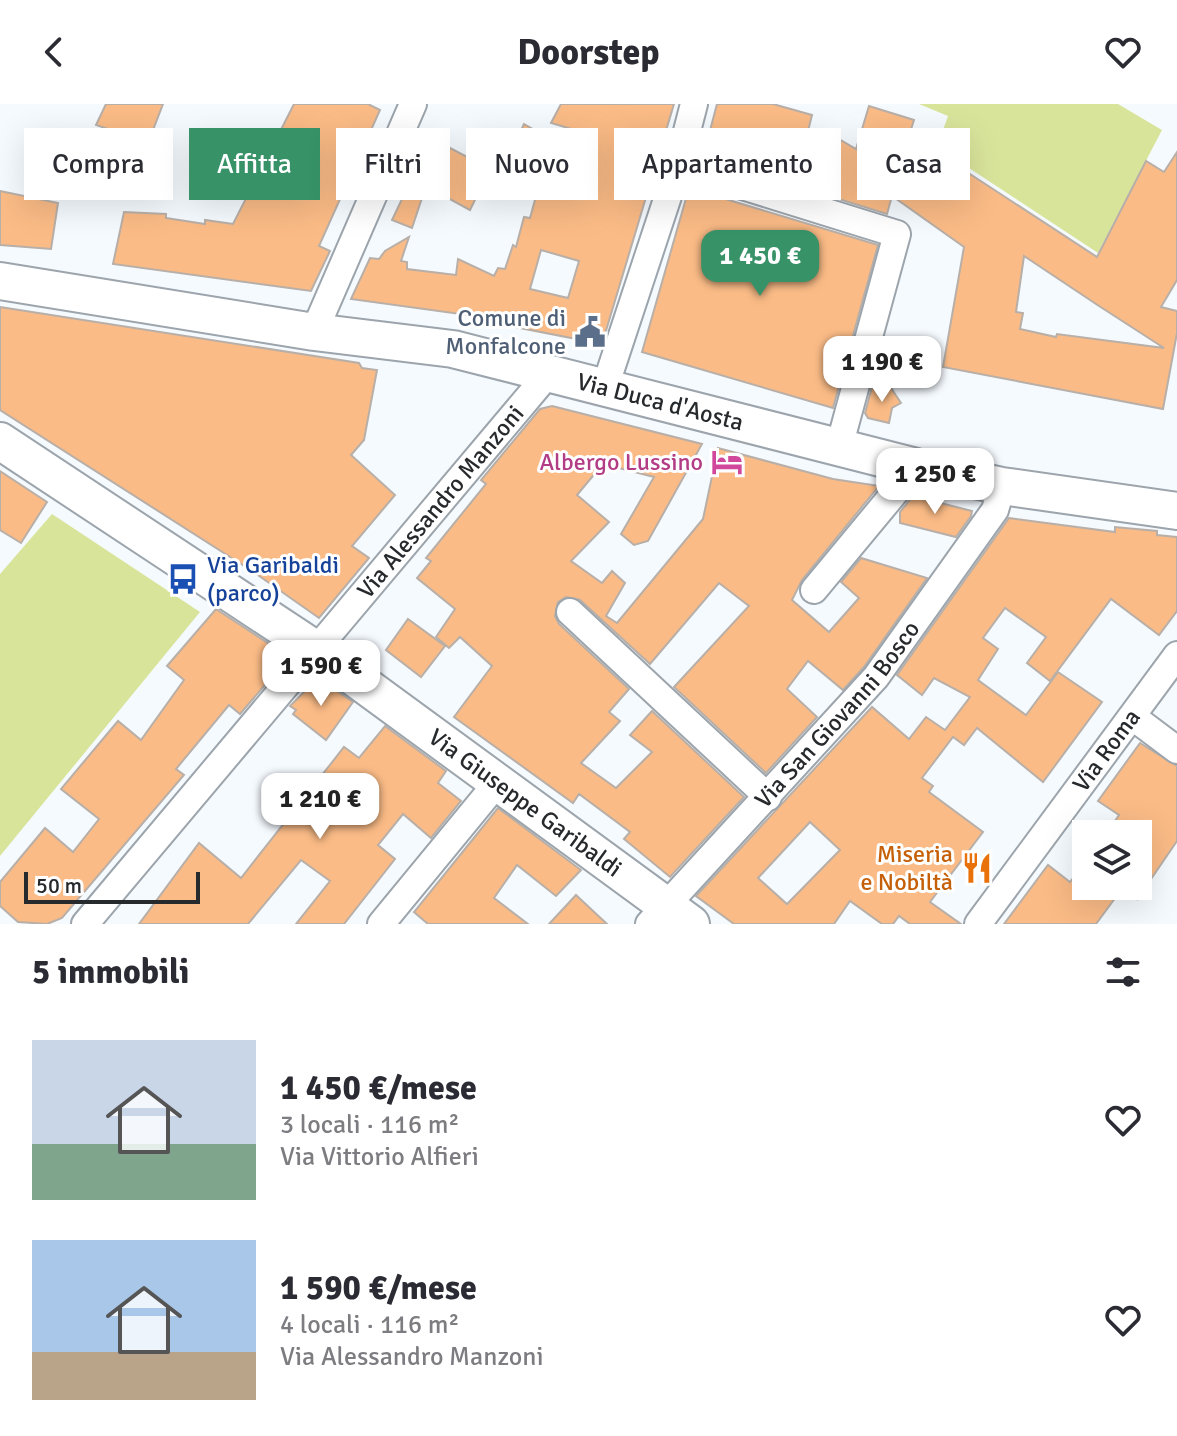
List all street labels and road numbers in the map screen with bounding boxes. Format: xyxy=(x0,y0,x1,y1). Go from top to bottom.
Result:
street label: Via Duca d'Aosta xyxy=(574,366,747,437)
street label: Via Alessandro Manzoni xyxy=(351,399,530,604)
street label: Via San Giovanni Bosco xyxy=(748,615,926,814)
street label: Via Roma xyxy=(1066,703,1147,798)
street label: Via Giuseppe Garibaldi xyxy=(423,722,628,883)

